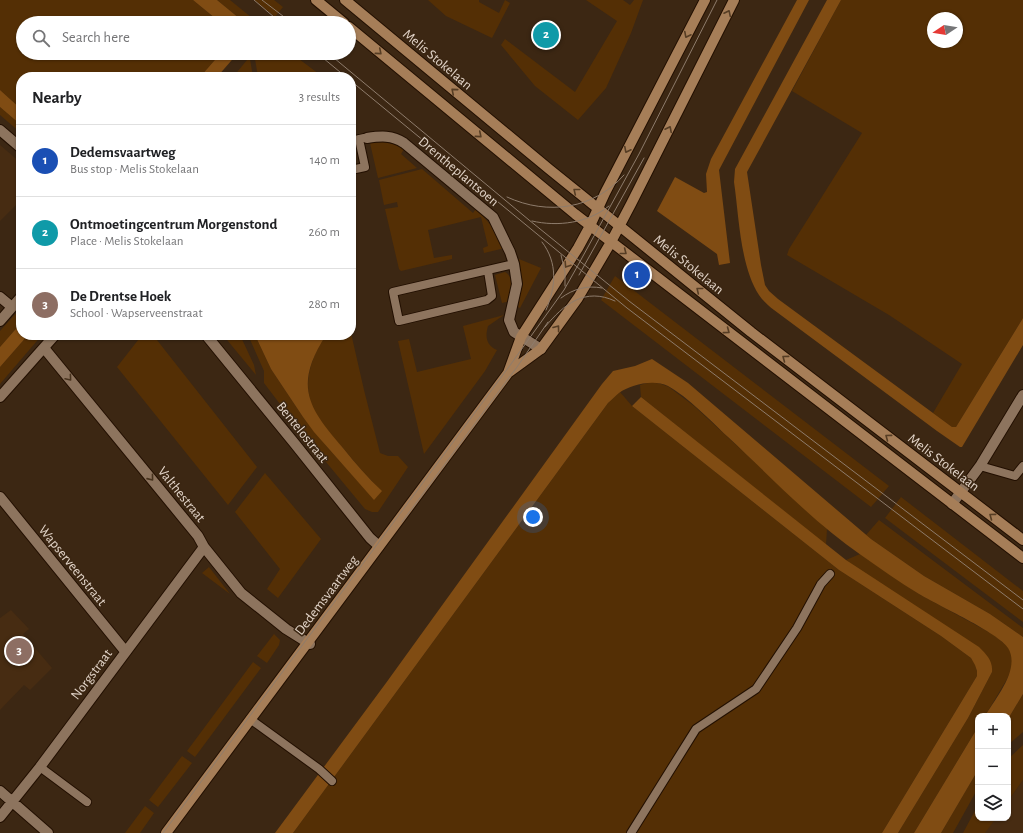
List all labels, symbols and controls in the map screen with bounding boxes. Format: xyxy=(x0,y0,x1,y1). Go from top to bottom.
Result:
one-way arrow xyxy=(723,10,731,17)
north arrow xyxy=(927,12,963,48)
search box xyxy=(16,16,356,60)
pin: 2 xyxy=(533,20,559,50)
icon: search xyxy=(30,27,52,49)
street label: Melis Stokelaan xyxy=(400,27,475,93)
text: Search here xyxy=(62,30,130,45)
one-way arrow xyxy=(684,30,691,38)
one-way arrow xyxy=(374,48,382,55)
one-way arrow xyxy=(452,88,459,95)
text: Nearby xyxy=(32,89,82,106)
text: 3 results xyxy=(299,91,340,104)
one-way arrow xyxy=(664,125,672,133)
one-way arrow xyxy=(474,131,482,138)
street label: Drentheplantsoen xyxy=(416,134,501,209)
text: Dedemsvaartweg xyxy=(70,145,176,160)
one-way arrow xyxy=(624,146,632,153)
text: 1 xyxy=(43,154,47,167)
text: 140 m xyxy=(310,154,340,167)
text: Bus stop · Melis Stokelaan xyxy=(70,163,199,176)
one-way arrow xyxy=(573,188,580,195)
text: Ontmoetingcentrum Morgenstond xyxy=(70,217,277,232)
text: 2 xyxy=(42,226,48,239)
text: 260 m xyxy=(309,226,340,239)
street label: Melis Stokelaan xyxy=(651,232,726,297)
text: Place · Melis Stokelaan xyxy=(70,235,184,248)
one-way arrow xyxy=(619,247,626,254)
pin: 1 xyxy=(624,260,650,290)
one-way arrow xyxy=(564,261,572,268)
one-way arrow xyxy=(696,288,703,295)
text: De Drentse Hoek xyxy=(70,289,171,304)
text: 3 xyxy=(42,298,48,311)
text: 280 m xyxy=(309,298,340,311)
text: School · Wapserveenstraat xyxy=(70,307,203,320)
one-way arrow xyxy=(552,325,559,332)
one-way arrow xyxy=(723,326,730,334)
one-way arrow xyxy=(783,356,790,363)
one-way arrow xyxy=(64,373,71,380)
street label: Bentelostraat xyxy=(274,400,331,466)
street label: Melis Stokelaan xyxy=(905,432,982,494)
one-way arrow xyxy=(886,435,893,442)
street label: Valthestraat xyxy=(155,464,208,525)
one-way arrow xyxy=(147,474,154,481)
your location xyxy=(523,507,543,527)
one-way arrow xyxy=(989,514,996,521)
street label: Wapserveenstraat xyxy=(36,523,109,609)
street label: Dedemsvaartweg xyxy=(292,553,361,638)
pin: 3 xyxy=(6,636,32,666)
street label: Norgstraat xyxy=(69,646,115,702)
map controls xyxy=(975,713,1011,821)
button: + xyxy=(975,713,1011,749)
button: − xyxy=(975,749,1011,785)
button: layers xyxy=(975,785,1011,821)

